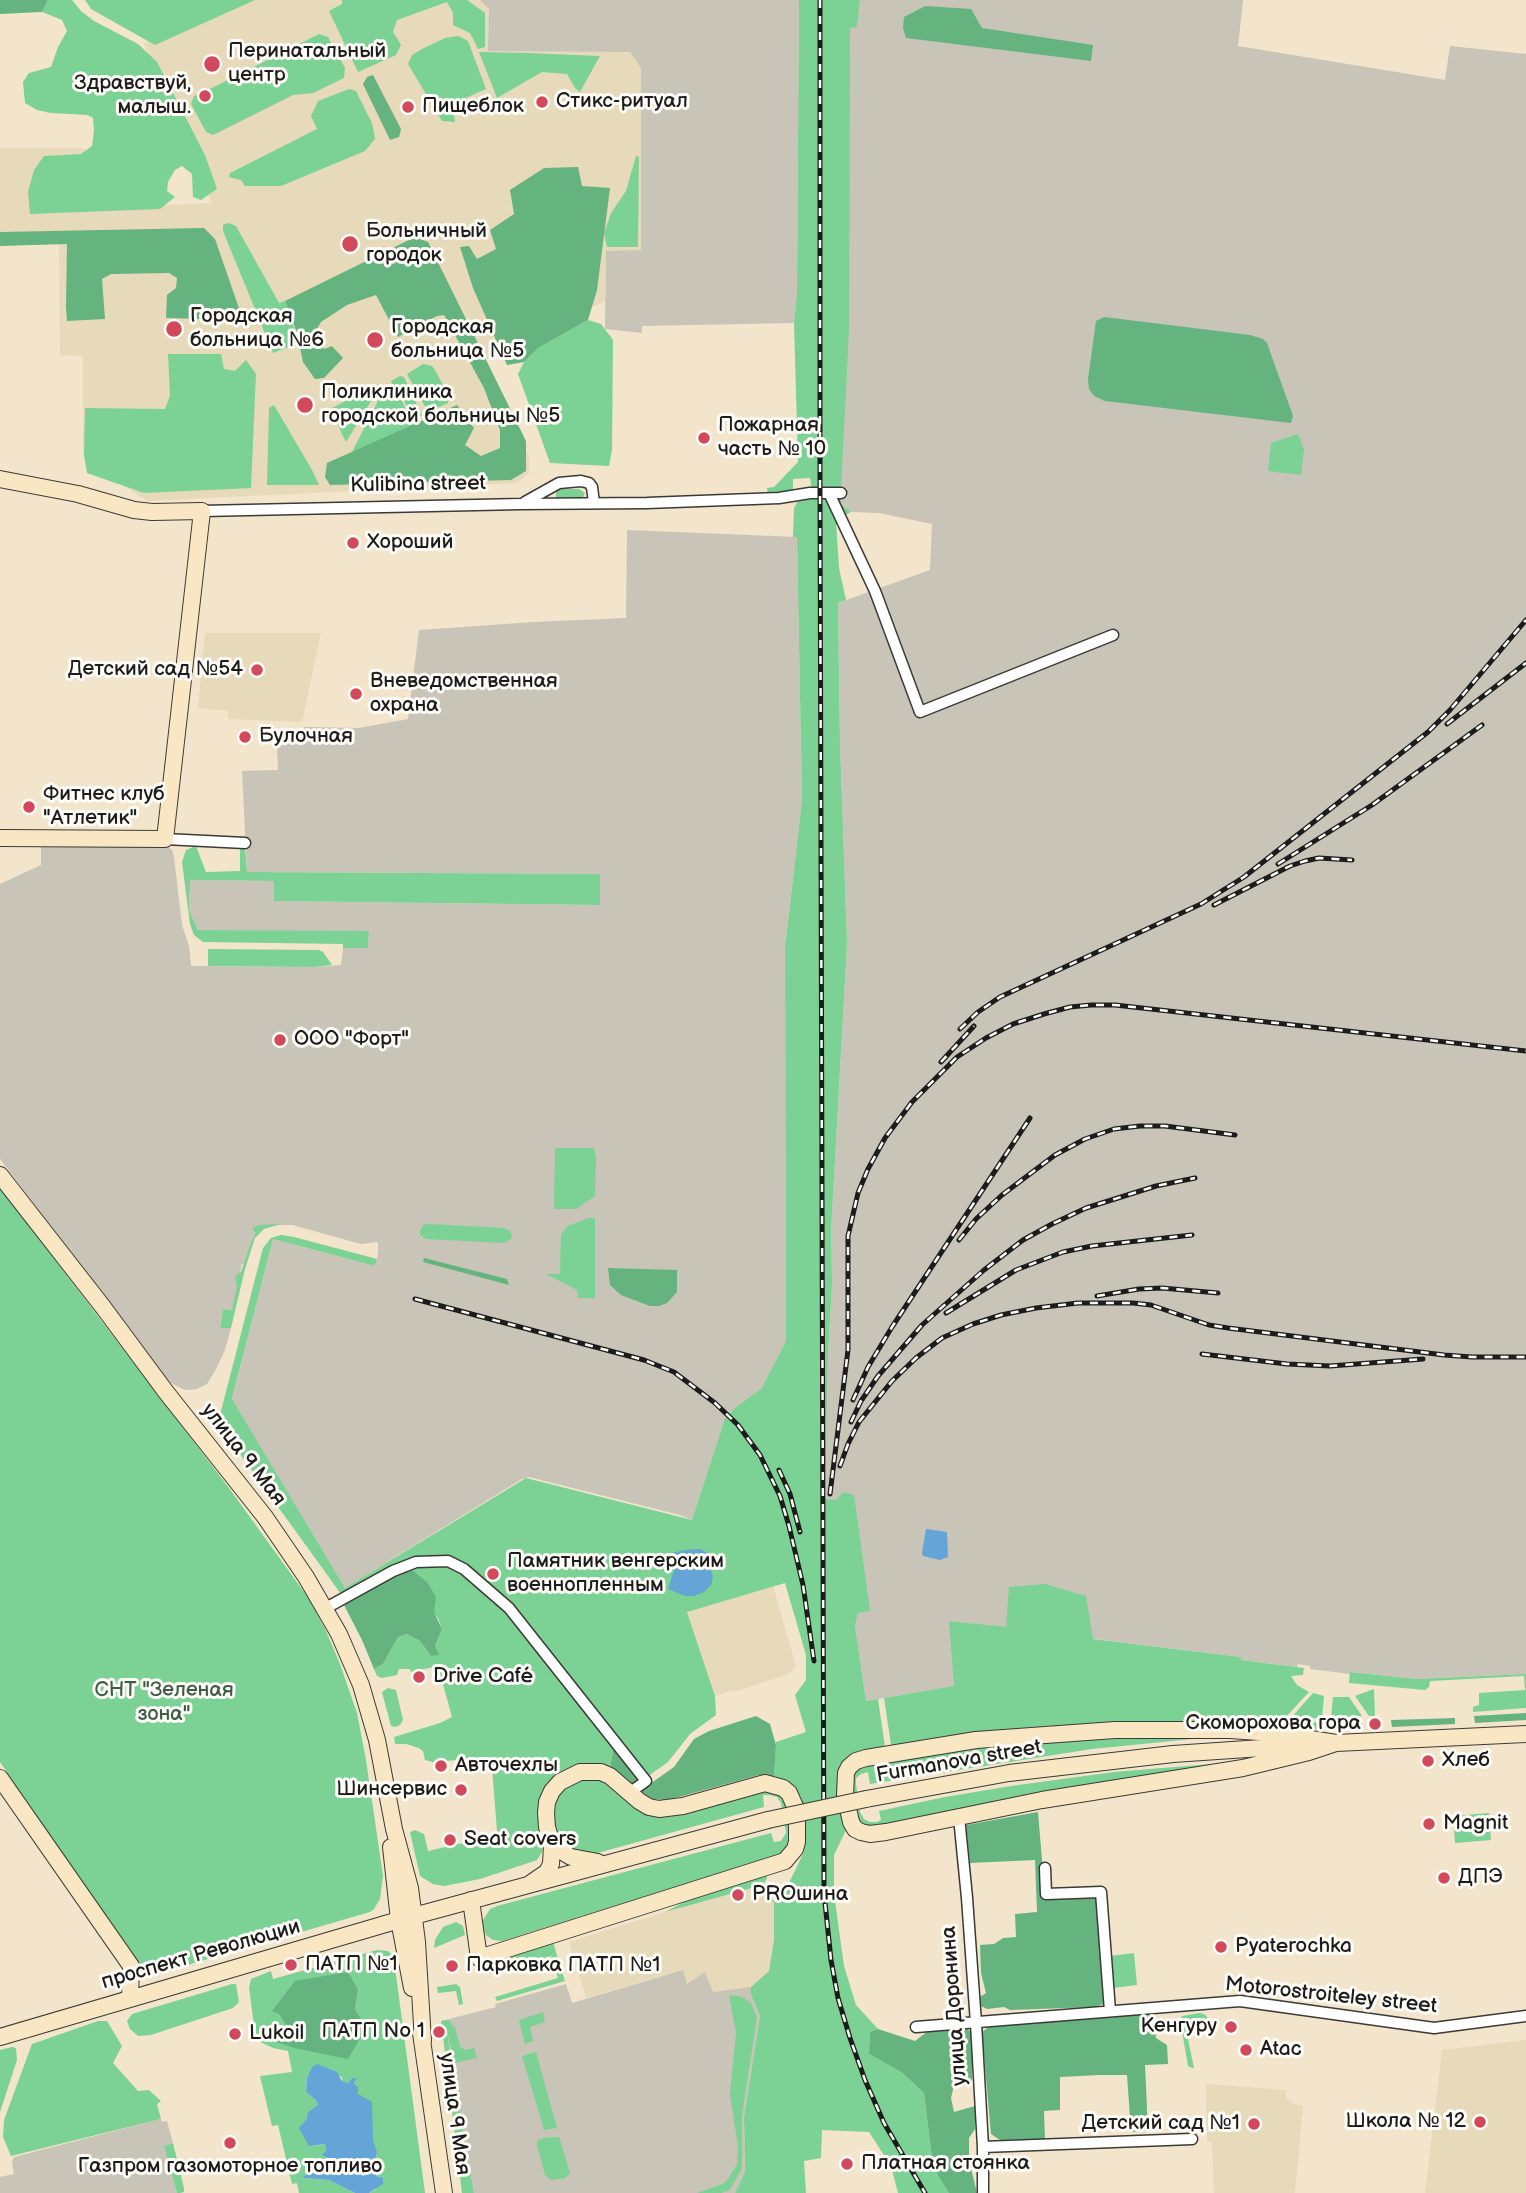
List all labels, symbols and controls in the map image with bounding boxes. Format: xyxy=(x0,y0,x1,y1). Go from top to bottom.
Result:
place label: Перинатальный центр xyxy=(228,39,386,89)
marker: Перинатальный центр xyxy=(202,54,222,74)
place label: Здравствуй, малыш. xyxy=(74,71,191,121)
marker: Здравствуй, малыш. xyxy=(197,88,213,104)
place label: Стикс-ритуал xyxy=(556,89,688,115)
place label: Пищеблок xyxy=(422,94,524,120)
marker: Стикс-ритуал xyxy=(534,94,550,110)
marker: Пищеблок xyxy=(400,99,416,115)
place label: Больничный городок xyxy=(366,219,487,269)
marker: Больничный городок xyxy=(340,234,360,254)
place label: Городская больница №6 xyxy=(190,304,324,354)
place label: Городская больница №5 xyxy=(391,315,524,365)
marker: Городская больница №6 xyxy=(164,319,184,339)
marker: Городская больница №5 xyxy=(365,330,385,350)
place label: Поликлиника городской больницы №5 xyxy=(321,380,560,430)
marker: Поликлиника городской больницы №5 xyxy=(295,395,315,415)
place label: Пожарная часть № 10 xyxy=(718,413,826,463)
marker: Пожарная часть № 10 xyxy=(696,430,712,446)
street label: Kulibina street xyxy=(350,471,486,499)
place label: Хороший xyxy=(367,530,453,556)
marker: Хороший xyxy=(345,535,361,551)
place label: Детский сад №54 xyxy=(68,657,243,683)
marker: Детский сад №54 xyxy=(249,662,265,678)
place label: Вневедомственная охрана xyxy=(370,669,558,719)
marker: Вневедомственная охрана xyxy=(348,686,364,702)
place label: Булочная xyxy=(259,724,353,750)
marker: Булочная xyxy=(237,729,253,745)
place label: Фитнес клуб "Атлетик" xyxy=(43,782,165,832)
marker: Фитнес клуб "Атлетик" xyxy=(21,799,37,815)
place label: ООО "Форт" xyxy=(294,1027,409,1053)
marker: ООО "Форт" xyxy=(272,1032,288,1048)
street label: улица 9 Мая xyxy=(195,1399,291,1511)
place label: Памятник венгерским военнопленным xyxy=(507,1549,724,1599)
marker: Памятник венгерским военнопленным xyxy=(485,1566,501,1582)
place label: Drive Café xyxy=(433,1664,533,1690)
marker: Drive Café xyxy=(411,1669,427,1685)
park label: СНТ "Зеленая зона" xyxy=(94,1678,234,1728)
place label: Скоморохова гора xyxy=(1185,1711,1361,1737)
marker: Скоморохова гора xyxy=(1367,1716,1383,1732)
street label: Furmanova street xyxy=(874,1735,1044,1789)
place label: Хлеб xyxy=(1442,1748,1490,1774)
place label: Авточехлы xyxy=(455,1753,558,1779)
marker: Хлеб xyxy=(1420,1753,1436,1769)
marker: Авточехлы xyxy=(433,1758,449,1774)
place label: Шинсервис xyxy=(336,1777,447,1803)
marker: Шинсервис xyxy=(453,1782,469,1798)
place label: Magnit xyxy=(1443,1811,1508,1837)
marker: Magnit xyxy=(1421,1816,1437,1832)
place label: Seat covers xyxy=(464,1827,576,1853)
marker: Seat covers xyxy=(442,1832,458,1848)
place label: ДПЭ xyxy=(1458,1865,1503,1891)
marker: ДПЭ xyxy=(1436,1870,1452,1886)
place label: PROшина xyxy=(752,1882,848,1908)
marker: PROшина xyxy=(730,1887,746,1903)
street label: проспект Революции xyxy=(99,1915,303,1995)
street label: улица Доронина xyxy=(937,1925,973,2087)
place label: Pyaterochka xyxy=(1235,1934,1352,1960)
marker: Pyaterochka xyxy=(1213,1939,1229,1955)
place label: ПАТП №1 xyxy=(305,1952,398,1978)
place label: Парковка ПАТП №1 xyxy=(466,1953,660,1979)
marker: ПАТП №1 xyxy=(283,1957,299,1973)
marker: Парковка ПАТП №1 xyxy=(444,1958,460,1974)
street label: Motorostroiteley street xyxy=(1224,1972,1438,2020)
place label: Кенгуру xyxy=(1140,2014,1217,2040)
place label: ПАТП No 1 xyxy=(321,2019,425,2045)
marker: Кенгуру xyxy=(1223,2019,1239,2035)
place label: Lukoil xyxy=(249,2021,304,2047)
marker: ПАТП No 1 xyxy=(431,2024,447,2040)
marker: Lukoil xyxy=(227,2026,243,2042)
place label: Atac xyxy=(1260,2037,1302,2063)
marker: Atac xyxy=(1238,2042,1254,2058)
street label: улица 9 Мая xyxy=(433,2051,475,2177)
place label: Школа № 12 xyxy=(1345,2109,1466,2135)
place label: Детский сад №1 xyxy=(1081,2111,1240,2137)
marker: Школа № 12 xyxy=(1472,2114,1488,2130)
marker: Детский сад №1 xyxy=(1246,2116,1262,2132)
marker: Газпром газомоторное топливо xyxy=(222,2135,238,2151)
place label: Платная стоянка xyxy=(861,2151,1030,2177)
place label: Газпром газомоторное топливо xyxy=(78,2154,382,2180)
marker: Платная стоянка xyxy=(839,2156,855,2172)

